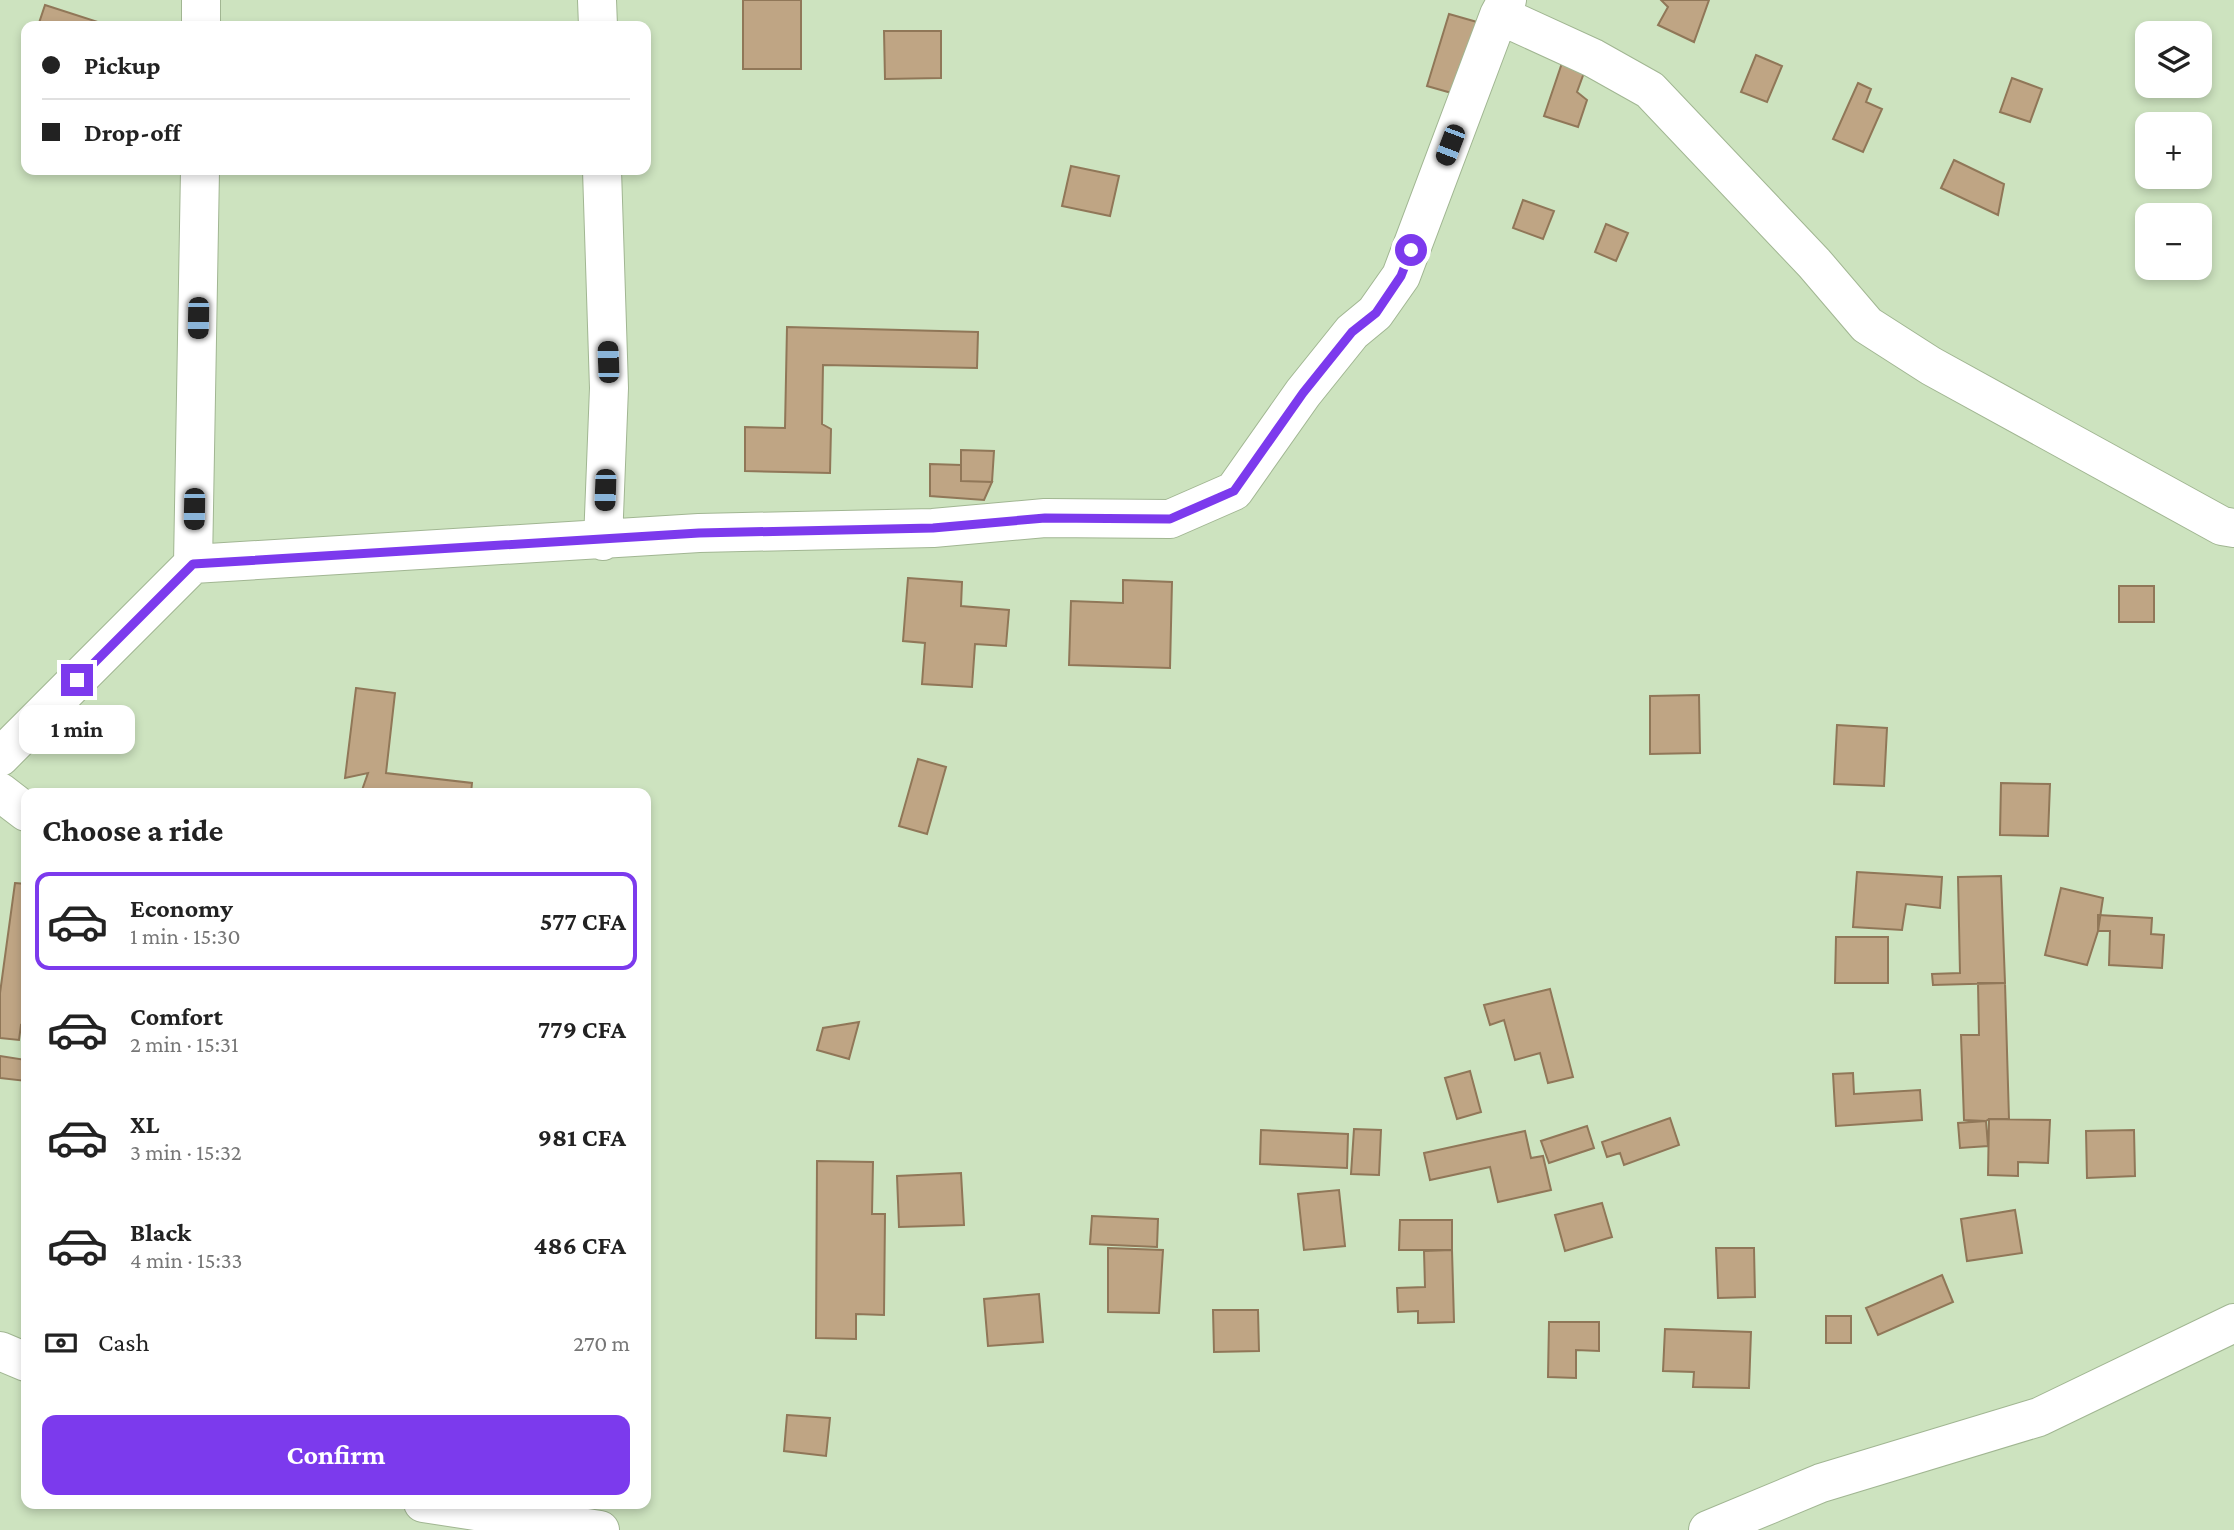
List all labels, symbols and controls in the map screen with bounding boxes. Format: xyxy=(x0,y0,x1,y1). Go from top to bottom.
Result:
map controls xyxy=(2135,21,2212,280)
button: layers xyxy=(2135,21,2212,98)
text: Pickup xyxy=(84,51,161,80)
button: + xyxy=(2135,112,2212,189)
text: Drop-off xyxy=(84,118,181,147)
car xyxy=(1433,122,1468,168)
button: − xyxy=(2135,203,2212,280)
route start xyxy=(1395,234,1427,266)
car xyxy=(188,297,209,339)
car xyxy=(597,341,620,383)
car xyxy=(594,469,617,511)
car xyxy=(184,488,205,530)
route end xyxy=(61,664,93,696)
callout: 1 min xyxy=(19,704,135,754)
text: 1 min xyxy=(51,716,103,742)
text: Choose a ride xyxy=(42,812,223,848)
icon: car xyxy=(46,890,109,953)
text: Economy xyxy=(130,894,233,923)
text: 577 CFA xyxy=(540,907,626,936)
text: 1 min · 15:30 xyxy=(130,923,241,949)
icon: car xyxy=(46,998,109,1061)
text: Comfort xyxy=(130,1002,223,1031)
text: 779 CFA xyxy=(538,1015,626,1044)
text: 2 min · 15:31 xyxy=(130,1031,239,1057)
icon: car xyxy=(46,1106,109,1169)
text: XL xyxy=(130,1110,159,1139)
text: 981 CFA xyxy=(538,1123,626,1152)
text: 3 min · 15:32 xyxy=(130,1139,242,1165)
icon: car xyxy=(46,1214,109,1277)
text: Black xyxy=(130,1218,191,1247)
text: 486 CFA xyxy=(533,1231,626,1260)
text: 4 min · 15:33 xyxy=(130,1247,243,1273)
icon: cash xyxy=(42,1324,80,1362)
text: Cash xyxy=(98,1328,149,1357)
text: 270 m xyxy=(573,1330,630,1356)
button: Confirm xyxy=(42,1415,630,1495)

